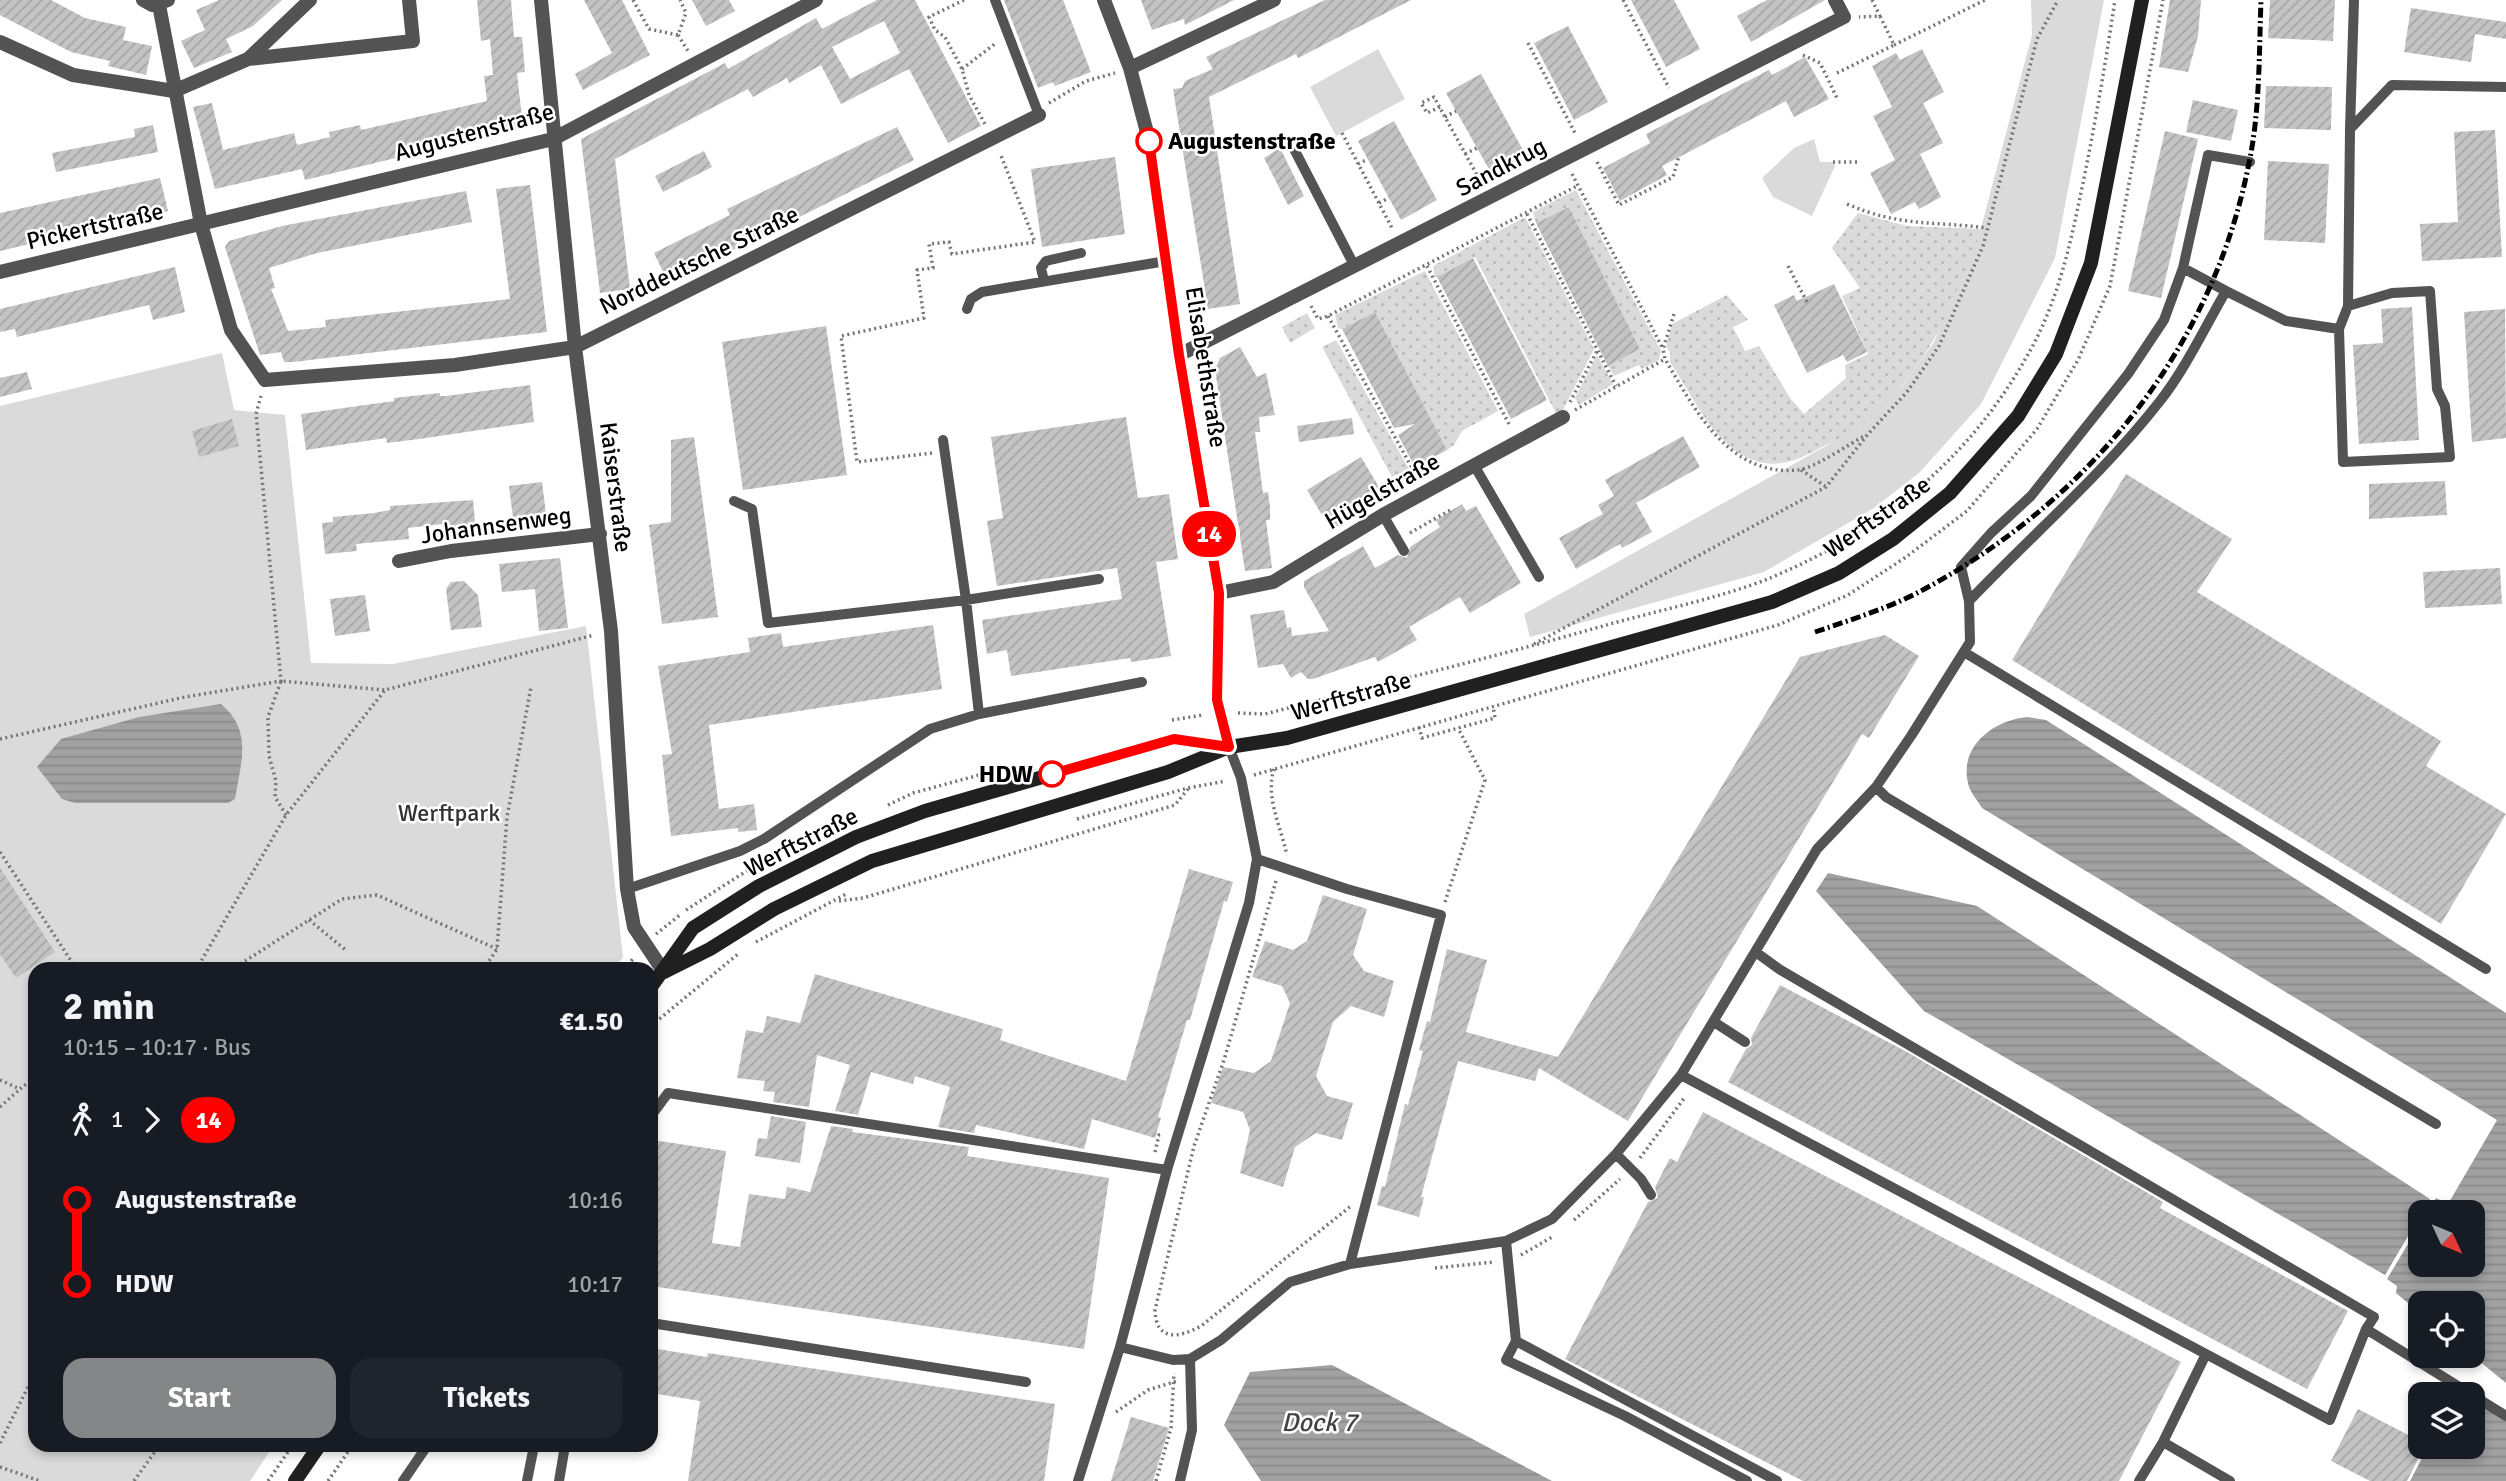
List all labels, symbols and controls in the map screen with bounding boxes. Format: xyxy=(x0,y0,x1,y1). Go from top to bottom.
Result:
street label: Augustenstraße xyxy=(391,96,557,168)
place label: Augustenstraße xyxy=(1168,126,1336,156)
marker: Augustenstraße xyxy=(1136,128,1162,154)
street label: Sandkrug xyxy=(1451,131,1551,203)
street label: Pickertstraße xyxy=(24,196,166,256)
street label: Norddeutsche Straße xyxy=(594,199,804,321)
street label: Elisabethstraße xyxy=(1178,284,1234,450)
street label: Kaiserstraße xyxy=(593,420,639,554)
street label: Hügelstraße xyxy=(1319,446,1445,536)
street label: Werftstraße xyxy=(1818,469,1936,565)
street label: Johannsenweg xyxy=(419,500,573,550)
line badge: 14 xyxy=(1178,511,1240,557)
text: 14 xyxy=(1196,519,1222,549)
street label: Werftstraße xyxy=(1288,665,1414,727)
place label: HDW xyxy=(979,759,1033,789)
marker: HDW xyxy=(1039,761,1065,787)
park label: Werftpark xyxy=(398,798,500,828)
street label: Werftstraße xyxy=(739,801,863,883)
text: 2 min xyxy=(63,983,155,1030)
text: €1.50 xyxy=(559,1006,623,1038)
text: 10:15 – 10:17 · Bus xyxy=(63,1033,251,1062)
icon: walk xyxy=(63,1101,101,1139)
icon: forward xyxy=(133,1101,171,1139)
text: 1 xyxy=(111,1105,123,1134)
text: 14 xyxy=(195,1105,221,1135)
text: Augustenstraße xyxy=(115,1184,297,1216)
text: 10:16 xyxy=(567,1186,623,1215)
north arrow xyxy=(2408,1200,2485,1278)
map controls xyxy=(2408,1200,2485,1459)
text: HDW xyxy=(115,1268,174,1300)
text: 10:17 xyxy=(567,1270,623,1299)
button: locate xyxy=(2408,1291,2485,1368)
button: Start xyxy=(63,1358,336,1438)
button: Tickets xyxy=(350,1358,623,1438)
button: layers xyxy=(2408,1382,2485,1459)
water label: Dock 7 xyxy=(1281,1407,1360,1439)

